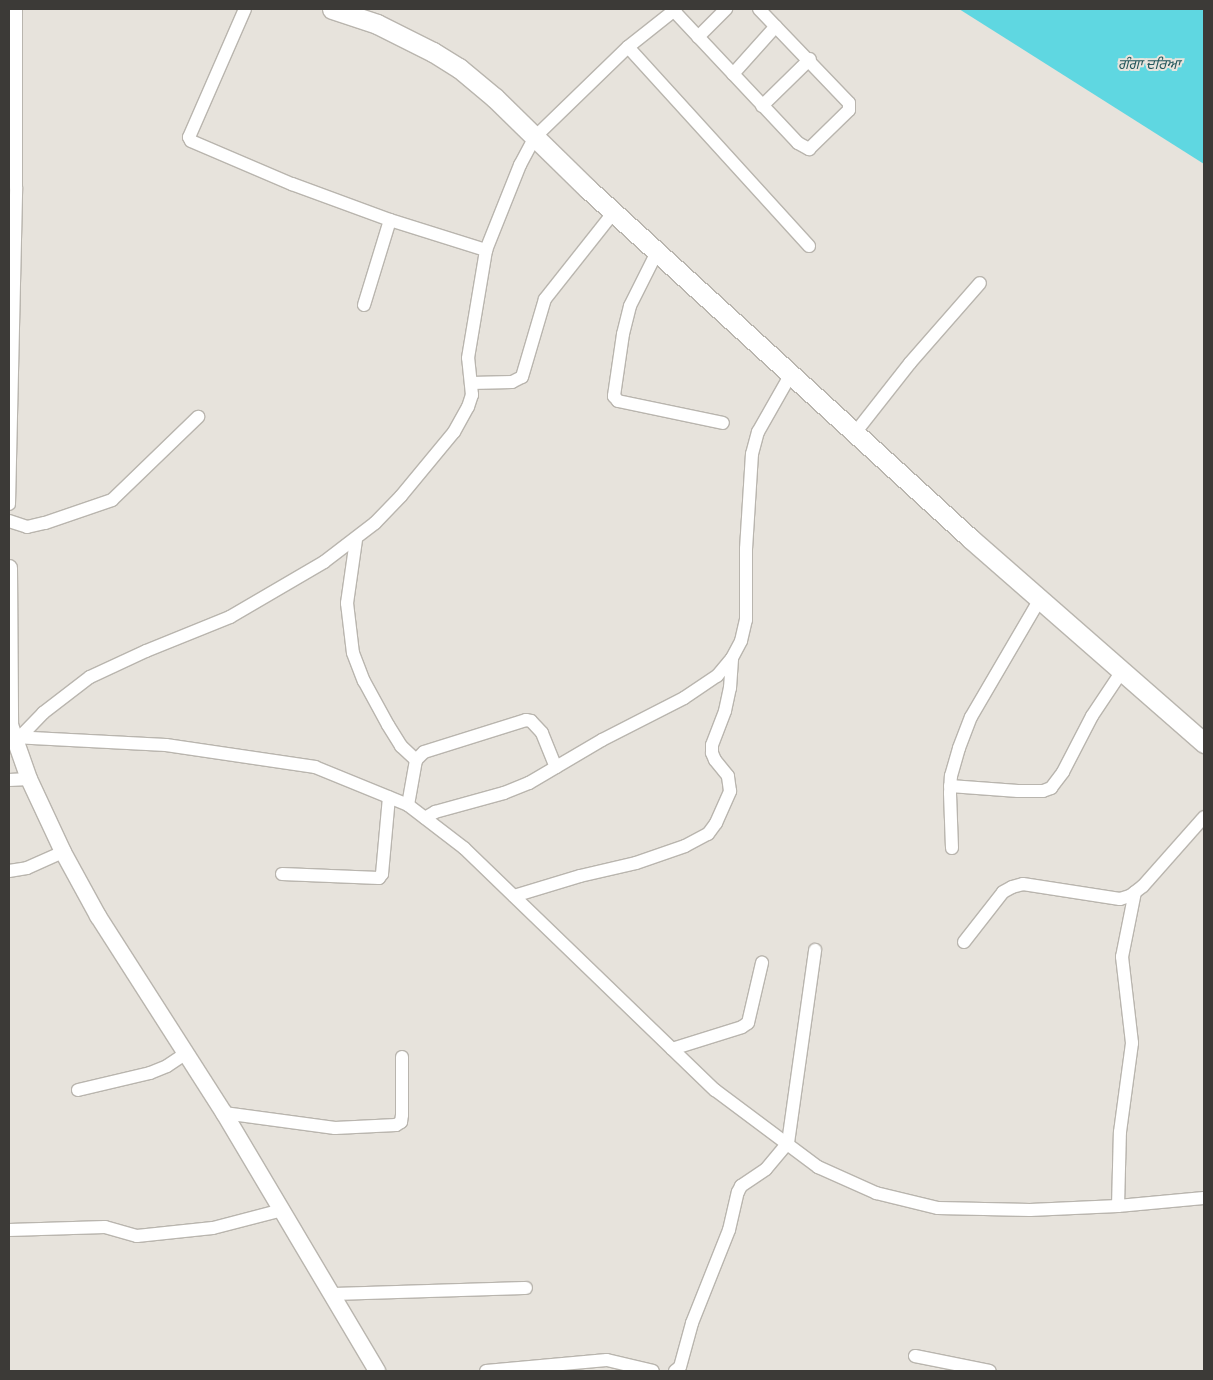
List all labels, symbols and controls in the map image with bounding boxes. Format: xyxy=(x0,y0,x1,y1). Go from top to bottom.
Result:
water label: ਗੰਗਾ ਦਰਿਆ xyxy=(1118,56,1180,72)

